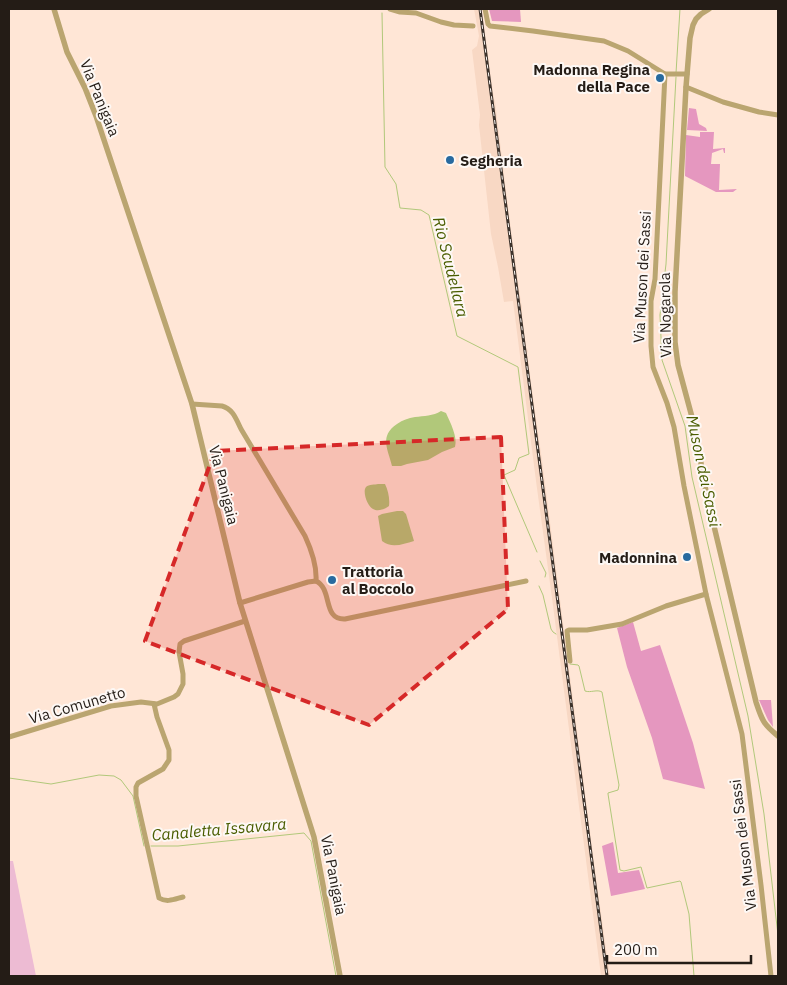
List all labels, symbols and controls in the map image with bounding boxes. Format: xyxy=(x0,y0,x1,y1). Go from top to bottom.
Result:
street label: Via Panigaia xyxy=(76,57,124,139)
place label: Madonna Regina della Pace xyxy=(533,60,650,96)
marker: Madonna Regina della Pace xyxy=(654,72,666,84)
place label: Segheria xyxy=(460,151,523,170)
marker: Segheria xyxy=(444,154,456,166)
street label: Via Muson dei Sassi xyxy=(629,211,655,343)
water label: Rio Scudellara xyxy=(429,215,473,319)
street label: Via Nogarola xyxy=(655,272,675,358)
water label: Muson dei Sassi xyxy=(682,413,726,530)
street label: Via Panigaia xyxy=(205,443,243,527)
place label: Madonnina xyxy=(599,548,677,567)
marker: Madonnina xyxy=(681,551,693,563)
place label: Trattoria al Boccolo xyxy=(342,562,414,598)
marker: Trattoria al Boccolo xyxy=(326,574,338,586)
street label: Via Comunetto xyxy=(27,682,127,728)
street label: Via Muson dei Sassi xyxy=(726,778,760,912)
water label: Canaletta Issavara xyxy=(151,813,287,845)
street label: Via Panigaia xyxy=(317,833,351,917)
scale bar xyxy=(607,932,751,964)
text: 200 m xyxy=(614,940,658,959)

